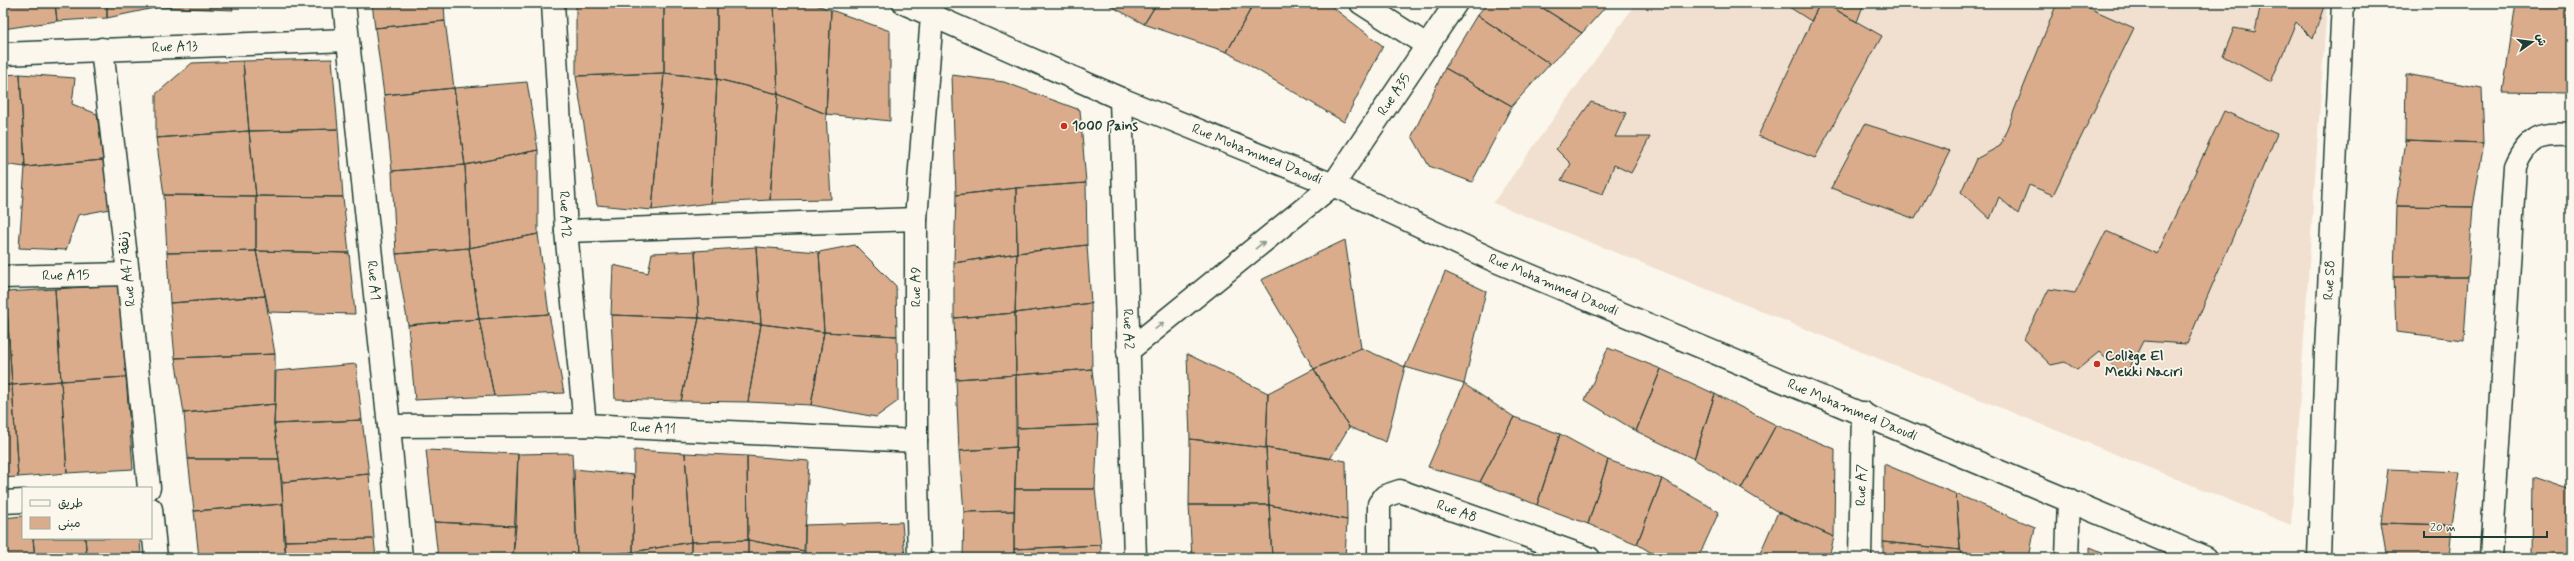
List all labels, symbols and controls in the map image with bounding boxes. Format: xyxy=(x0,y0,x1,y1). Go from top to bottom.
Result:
north arrow xyxy=(2512,22,2552,62)
text: ش xyxy=(2532,32,2549,47)
street label: Rue A13 xyxy=(152,37,198,57)
street label: Rue A35 xyxy=(1373,70,1415,119)
place label: 1000 Pains xyxy=(1072,117,1139,135)
street label: Rue Mohammed Daoudi xyxy=(1189,120,1325,189)
marker: 1000 Pains xyxy=(1059,121,1069,131)
street label: Rue A12 xyxy=(555,190,576,239)
street label: Rue A47 زنقة xyxy=(114,230,140,308)
one-way arrow xyxy=(1254,240,1265,249)
street label: Rue Mohammed Daoudi xyxy=(1486,250,1621,320)
street label: Rue A1 xyxy=(362,260,385,301)
street label: Rue S8 xyxy=(2319,260,2339,301)
street label: Rue A15 xyxy=(42,266,90,285)
street label: Rue A9 xyxy=(907,267,925,307)
street label: Rue A2 xyxy=(1118,308,1138,350)
one-way arrow xyxy=(1153,322,1164,331)
place label: Collège El Mekki Naciri xyxy=(2105,347,2183,381)
marker: Collège El Mekki Naciri xyxy=(2092,359,2102,369)
street label: Rue Mohammed Daoudi xyxy=(1784,375,1920,445)
street label: Rue A11 xyxy=(630,418,676,438)
street label: Rue A7 xyxy=(1852,463,1871,506)
legend xyxy=(22,487,152,539)
text: طريق xyxy=(58,496,83,512)
street label: Rue A8 xyxy=(1434,496,1479,527)
scale bar xyxy=(2424,513,2547,539)
text: مبنى xyxy=(58,516,81,532)
text: 20 m xyxy=(2430,520,2456,536)

